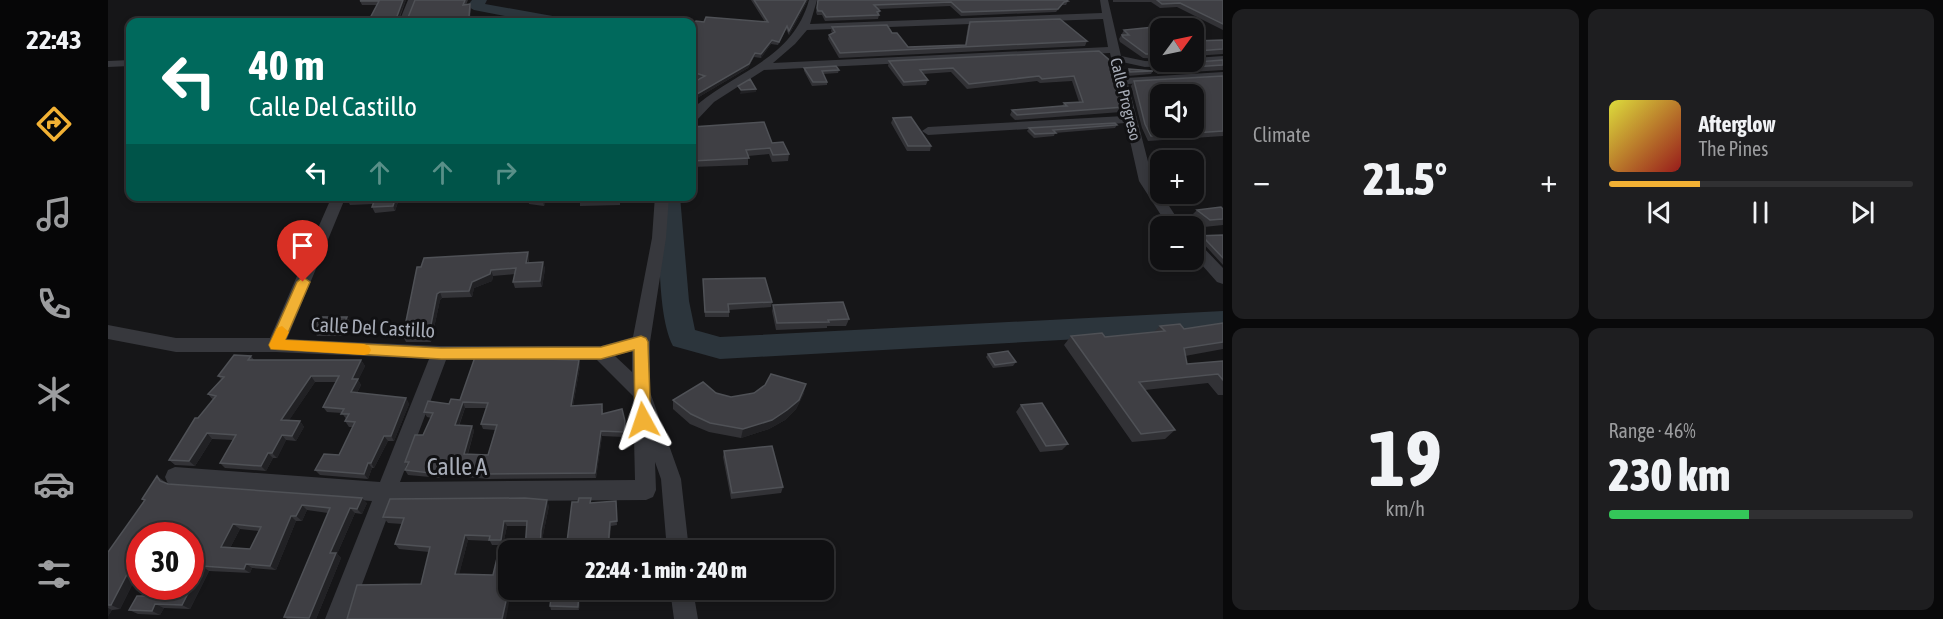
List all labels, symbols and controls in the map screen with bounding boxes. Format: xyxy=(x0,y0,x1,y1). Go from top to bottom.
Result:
north arrow xyxy=(1150,18,1204,72)
map controls xyxy=(1150,18,1204,270)
text: 22:43 xyxy=(26,24,82,55)
text: 40 m xyxy=(249,41,324,89)
icon: left xyxy=(150,42,228,120)
street label: Calle Progreso xyxy=(1106,56,1145,142)
button: sound xyxy=(1150,84,1204,138)
text: Calle Del Castillo xyxy=(249,91,417,122)
icon: directions xyxy=(33,103,75,145)
text: Afterglow xyxy=(1699,111,1776,137)
text: Climate xyxy=(1253,123,1310,146)
text: The Pines xyxy=(1699,137,1768,160)
button: + xyxy=(1150,150,1204,204)
text: 21.5° xyxy=(1363,153,1447,205)
icon: left xyxy=(300,156,333,189)
icon: ahead xyxy=(363,156,396,189)
icon: ahead xyxy=(426,156,459,189)
icon: right xyxy=(489,156,522,189)
text: − xyxy=(1253,161,1270,199)
text: + xyxy=(1540,161,1557,199)
icon: music xyxy=(33,193,75,235)
icon: previous xyxy=(1643,196,1676,229)
icon: pause xyxy=(1744,196,1777,229)
icon: next xyxy=(1846,196,1879,229)
button: − xyxy=(1150,216,1204,270)
pin xyxy=(277,220,328,282)
icon: arrive xyxy=(286,229,319,262)
icon: phone xyxy=(33,283,75,325)
street label: Calle Del Castillo xyxy=(310,312,436,342)
icon: climate xyxy=(33,373,75,415)
position arrow xyxy=(611,388,675,452)
text: 19 xyxy=(1369,413,1442,503)
text: Range · 46% xyxy=(1609,419,1696,442)
text: 230 km xyxy=(1609,449,1730,501)
street label: Calle A xyxy=(427,453,487,480)
icon: car xyxy=(33,463,75,505)
text: km/h xyxy=(1385,497,1425,520)
speed limit sign: 30 xyxy=(126,522,204,600)
icon: filters xyxy=(33,553,75,595)
text: 22:44 · 1 min · 240 m xyxy=(585,557,747,583)

